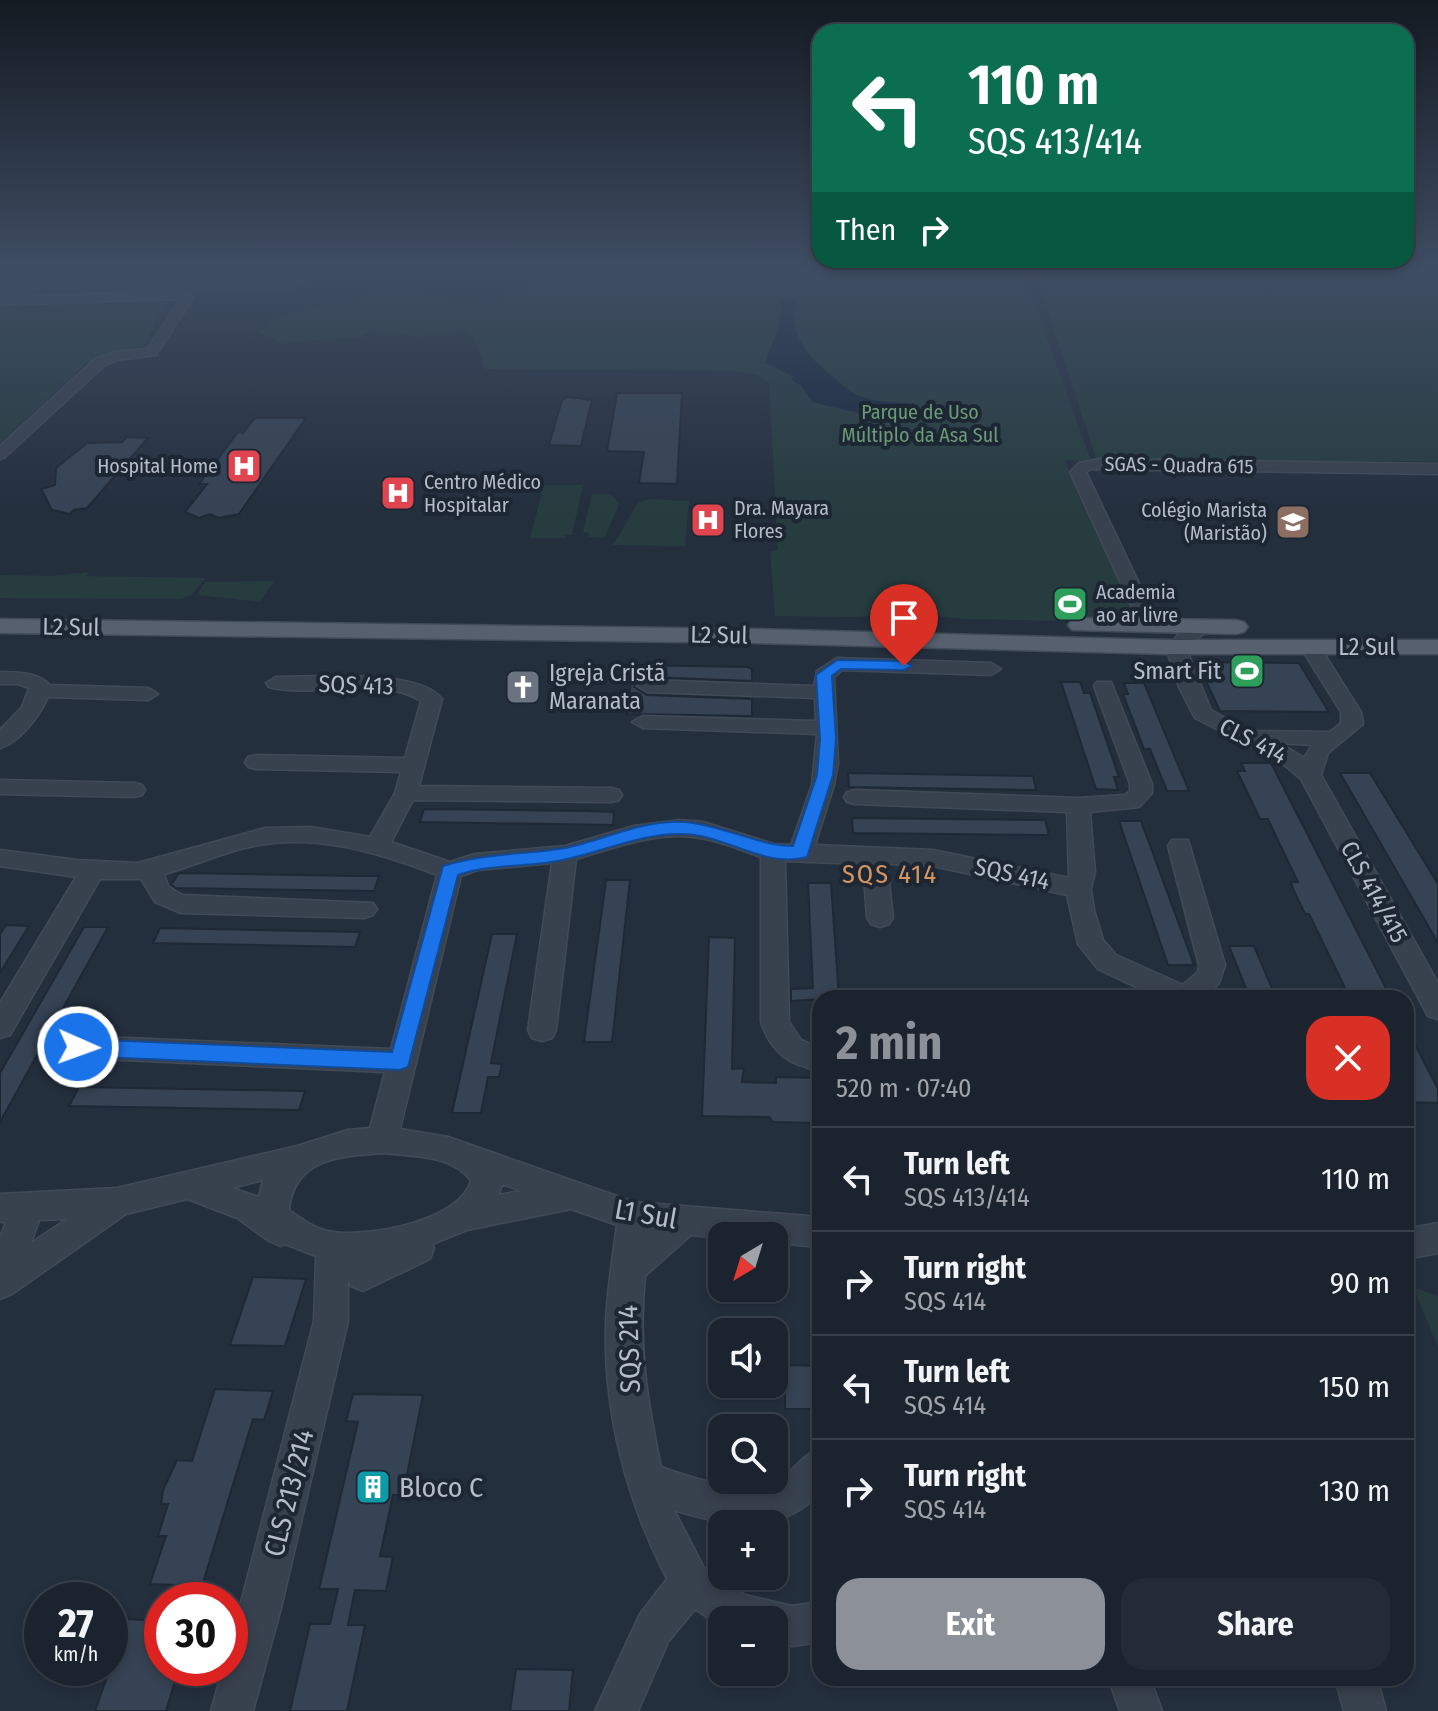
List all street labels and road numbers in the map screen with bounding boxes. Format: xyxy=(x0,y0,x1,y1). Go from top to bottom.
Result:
street label: SGAS - Quadra 615 xyxy=(1104,452,1254,478)
street label: L2 Sul xyxy=(42,613,100,641)
street label: L2 Sul xyxy=(690,621,748,649)
street label: L2 Sul xyxy=(1338,633,1396,661)
street label: SQS 413 xyxy=(318,670,394,700)
street label: CLS 414 xyxy=(1215,712,1291,770)
street label: CLS 414/415 xyxy=(1335,836,1413,948)
street label: SQS 414 xyxy=(972,852,1052,896)
street label: L1 Sul xyxy=(612,1192,680,1236)
street label: SQS 214 xyxy=(611,1304,647,1394)
street label: CLS 213/214 xyxy=(257,1426,321,1560)

